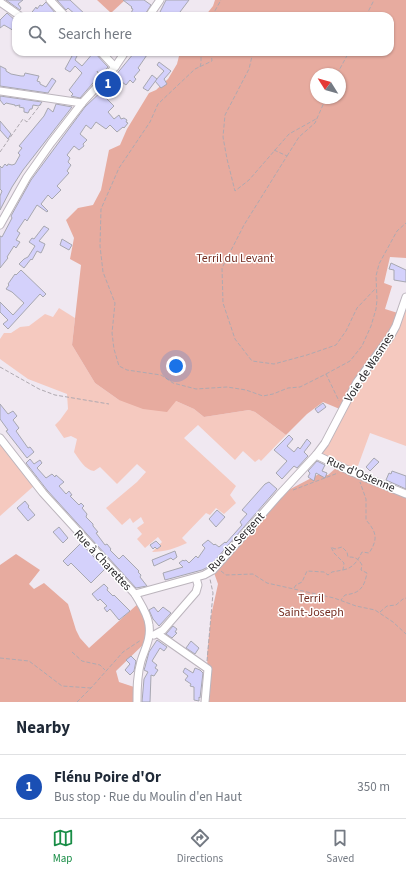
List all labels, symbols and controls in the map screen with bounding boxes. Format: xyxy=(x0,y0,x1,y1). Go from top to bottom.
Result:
search box xyxy=(12,12,394,56)
icon: search xyxy=(26,23,48,45)
text: Search here xyxy=(58,24,132,45)
north arrow xyxy=(310,68,346,104)
pin: 1 xyxy=(95,69,121,99)
park label: Terril du Levant xyxy=(196,250,274,267)
street label: Voie de Wasmes xyxy=(340,329,398,405)
your location xyxy=(166,356,186,376)
street label: Rue d'Ostenne xyxy=(324,452,398,497)
street label: Rue du Sergent xyxy=(204,509,269,576)
street label: Rue à Charettes xyxy=(70,526,136,595)
park label: Terril Saint-Joseph xyxy=(278,590,344,621)
text: Nearby xyxy=(16,716,70,740)
text: Flénu Poire d'Or xyxy=(54,767,161,788)
text: 1 xyxy=(26,778,32,796)
text: 350 m xyxy=(357,778,390,796)
text: Bus stop · Rue du Moulin d'en Haut xyxy=(54,788,242,806)
tab: Map xyxy=(52,827,74,866)
tab: Directions xyxy=(177,827,223,866)
tab: Saved xyxy=(326,827,354,866)

